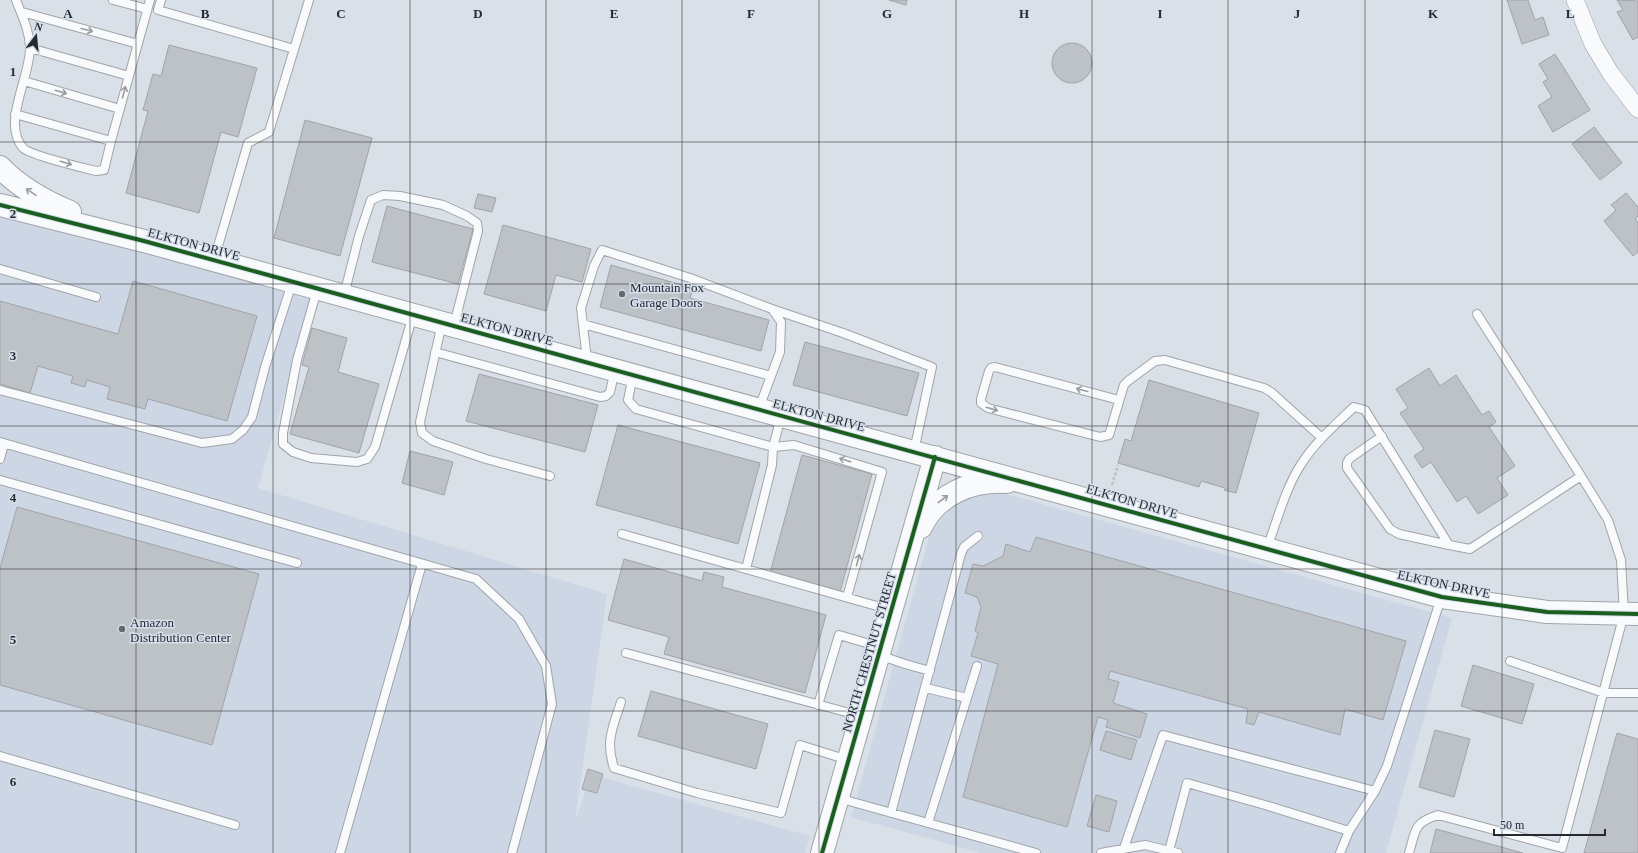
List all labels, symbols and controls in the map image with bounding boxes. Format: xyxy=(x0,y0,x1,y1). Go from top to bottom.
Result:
text: A xyxy=(63,6,73,21)
text: B xyxy=(201,6,210,21)
text: C xyxy=(336,6,346,21)
text: D xyxy=(473,6,483,21)
text: E xyxy=(610,6,618,21)
text: F xyxy=(747,6,755,21)
text: G xyxy=(882,6,892,21)
text: H xyxy=(1019,6,1029,21)
text: I xyxy=(1157,6,1163,21)
text: J xyxy=(1294,6,1301,21)
text: K xyxy=(1428,6,1439,21)
text: L xyxy=(1566,6,1575,21)
north arrow xyxy=(16,16,56,56)
text: N xyxy=(33,20,44,33)
one-way arrow xyxy=(80,27,93,34)
text: 1 xyxy=(10,64,16,79)
one-way arrow xyxy=(121,86,128,99)
one-way arrow xyxy=(55,89,68,96)
one-way arrow xyxy=(59,160,72,167)
one-way arrow xyxy=(26,188,37,196)
text: 2 xyxy=(10,206,16,221)
street label: ELKTON DRIVE xyxy=(146,224,242,264)
place label: Mountain Fox Garage Doors xyxy=(630,280,705,310)
marker: Mountain Fox Garage Doors xyxy=(617,289,627,299)
street label: ELKTON DRIVE xyxy=(459,309,555,349)
text: 3 xyxy=(10,348,17,363)
one-way arrow xyxy=(1075,386,1088,393)
street label: ELKTON DRIVE xyxy=(771,395,867,435)
one-way arrow xyxy=(985,406,998,413)
one-way arrow xyxy=(839,456,852,463)
street label: ELKTON DRIVE xyxy=(1084,481,1180,521)
text: 4 xyxy=(10,490,17,505)
one-way arrow xyxy=(937,495,948,504)
one-way arrow xyxy=(855,553,862,566)
street label: ELKTON DRIVE xyxy=(1396,567,1492,601)
street label: NORTH CHESTNUT STREET xyxy=(839,570,899,734)
place label: Amazon Distribution Center xyxy=(130,615,231,645)
marker: Amazon Distribution Center xyxy=(117,624,127,634)
text: 5 xyxy=(10,632,17,647)
text: 6 xyxy=(10,774,17,789)
scale bar xyxy=(1494,811,1605,837)
text: 50 m xyxy=(1500,818,1525,832)

